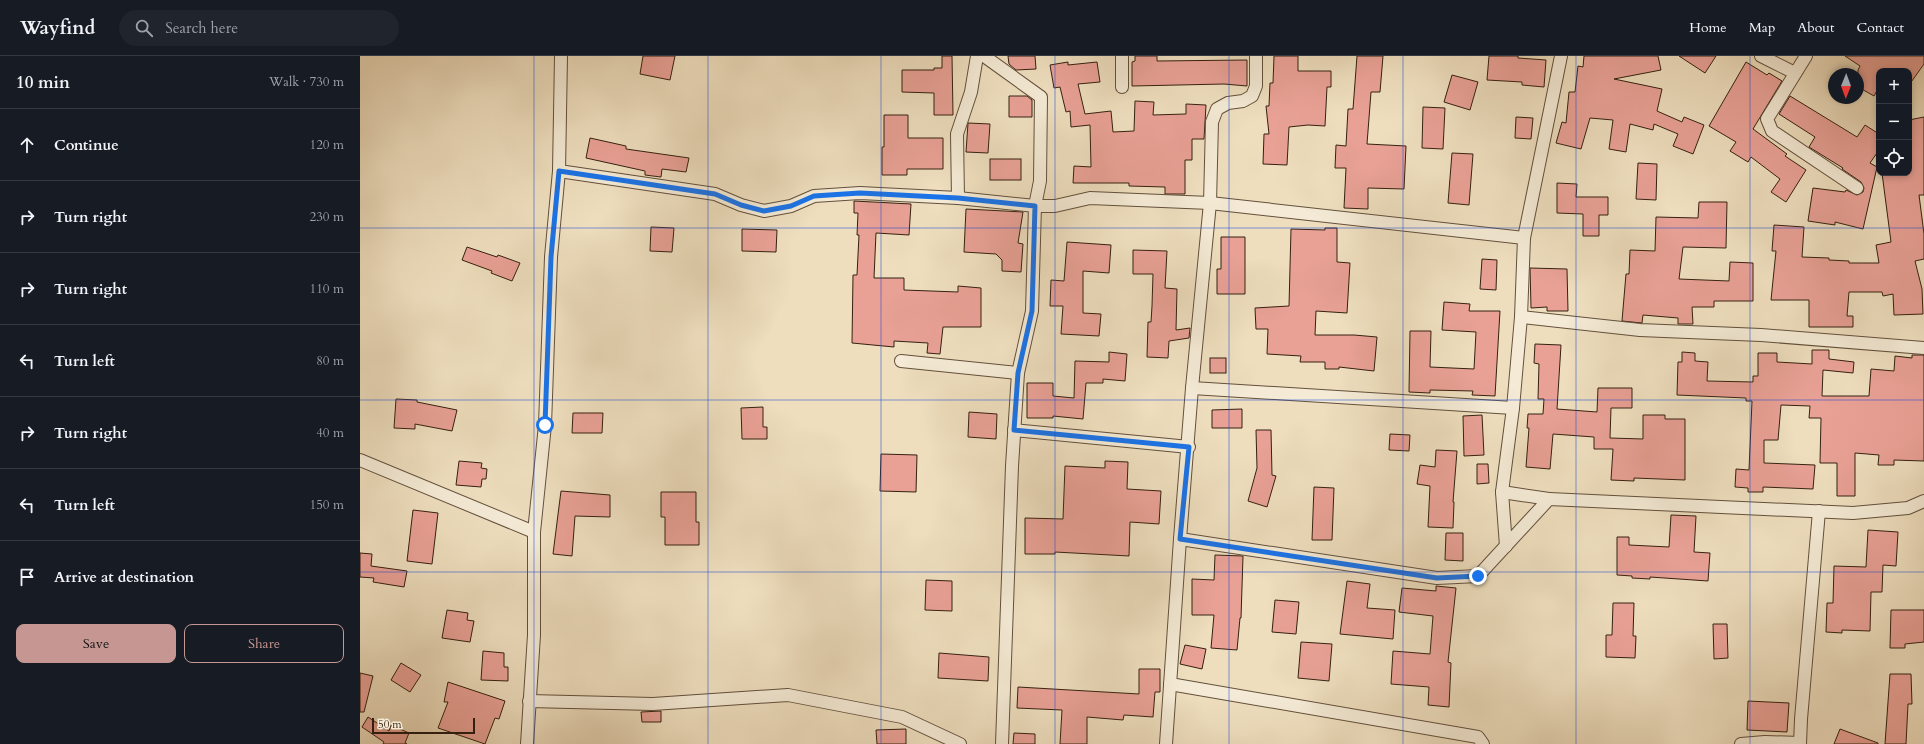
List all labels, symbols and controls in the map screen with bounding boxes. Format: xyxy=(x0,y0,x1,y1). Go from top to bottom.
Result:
search box xyxy=(119,10,399,46)
text: Wayfind xyxy=(20,15,95,41)
icon: search xyxy=(133,17,155,39)
text: Search here xyxy=(165,18,238,38)
text: Home xyxy=(1689,18,1727,37)
text: Map xyxy=(1749,18,1775,37)
text: About xyxy=(1797,18,1834,37)
text: Contact xyxy=(1856,18,1904,37)
north arrow xyxy=(1828,68,1864,104)
map controls xyxy=(1876,68,1912,176)
button: + xyxy=(1876,68,1912,104)
text: 10 min xyxy=(16,71,70,94)
text: Walk · 730 m xyxy=(269,73,344,91)
button: − xyxy=(1876,104,1912,140)
icon: ahead xyxy=(16,134,38,156)
text: Continue xyxy=(54,135,119,155)
text: 120 m xyxy=(310,136,344,154)
button: locate xyxy=(1876,140,1912,176)
icon: right xyxy=(16,206,38,228)
text: Turn right xyxy=(54,207,127,227)
text: 230 m xyxy=(310,208,344,226)
icon: right xyxy=(16,278,38,300)
text: Turn right xyxy=(54,279,127,299)
text: 110 m xyxy=(310,280,344,298)
icon: left xyxy=(16,350,38,372)
text: Turn left xyxy=(54,351,115,371)
text: 80 m xyxy=(316,352,344,370)
route start xyxy=(536,416,554,434)
icon: right xyxy=(16,422,38,444)
text: Turn right xyxy=(54,423,127,443)
text: 40 m xyxy=(316,424,344,442)
icon: left xyxy=(16,494,38,516)
text: Turn left xyxy=(54,495,115,515)
text: 150 m xyxy=(310,496,344,514)
icon: arrive xyxy=(16,566,38,588)
text: Arrive at destination xyxy=(54,567,194,587)
route end xyxy=(1469,567,1487,585)
button: Save xyxy=(16,624,176,663)
button: Share xyxy=(184,624,344,663)
scale bar xyxy=(372,716,475,735)
text: 50 m xyxy=(378,717,402,732)

